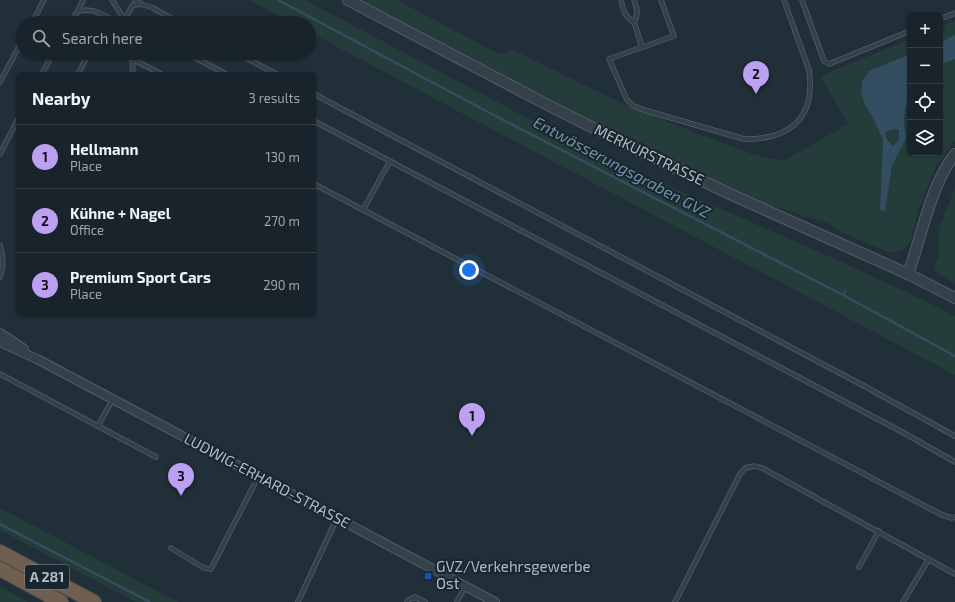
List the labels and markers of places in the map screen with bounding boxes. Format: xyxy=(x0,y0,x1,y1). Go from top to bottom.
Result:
pin: 2 xyxy=(743,61,769,94)
pin: 1 xyxy=(459,403,485,436)
pin: 3 xyxy=(168,463,194,496)
place label: GVZ/Verkehrsgewerbe Ost xyxy=(436,557,591,592)
marker: GVZ/Verkehrsgewerbe Ost xyxy=(423,571,433,581)

